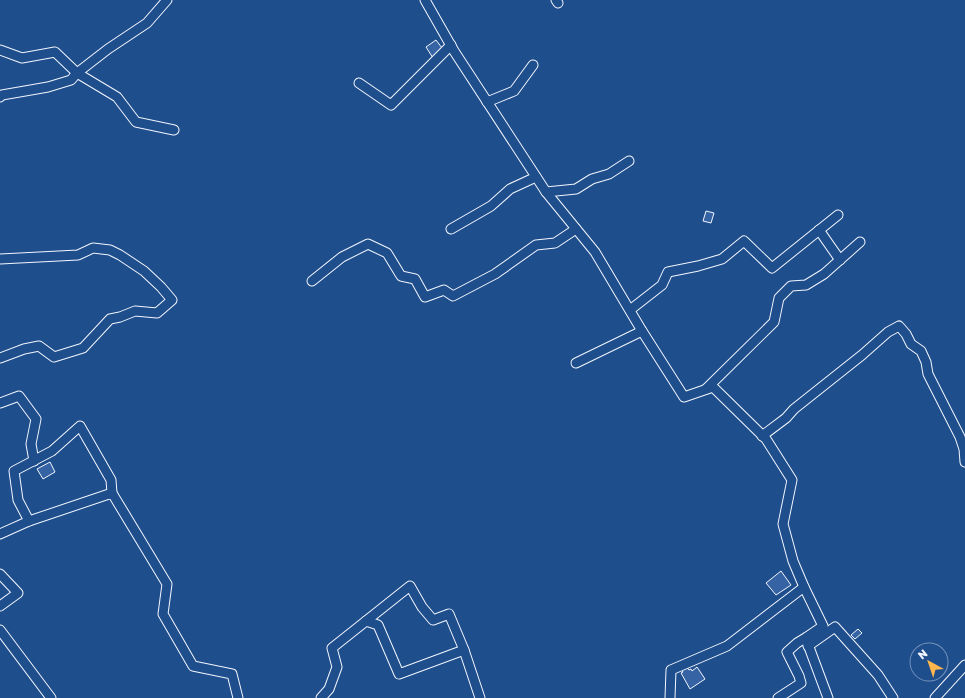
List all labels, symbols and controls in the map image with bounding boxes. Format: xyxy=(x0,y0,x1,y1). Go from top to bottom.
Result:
north arrow xyxy=(909,642,949,682)
text: N xyxy=(915,646,930,662)

